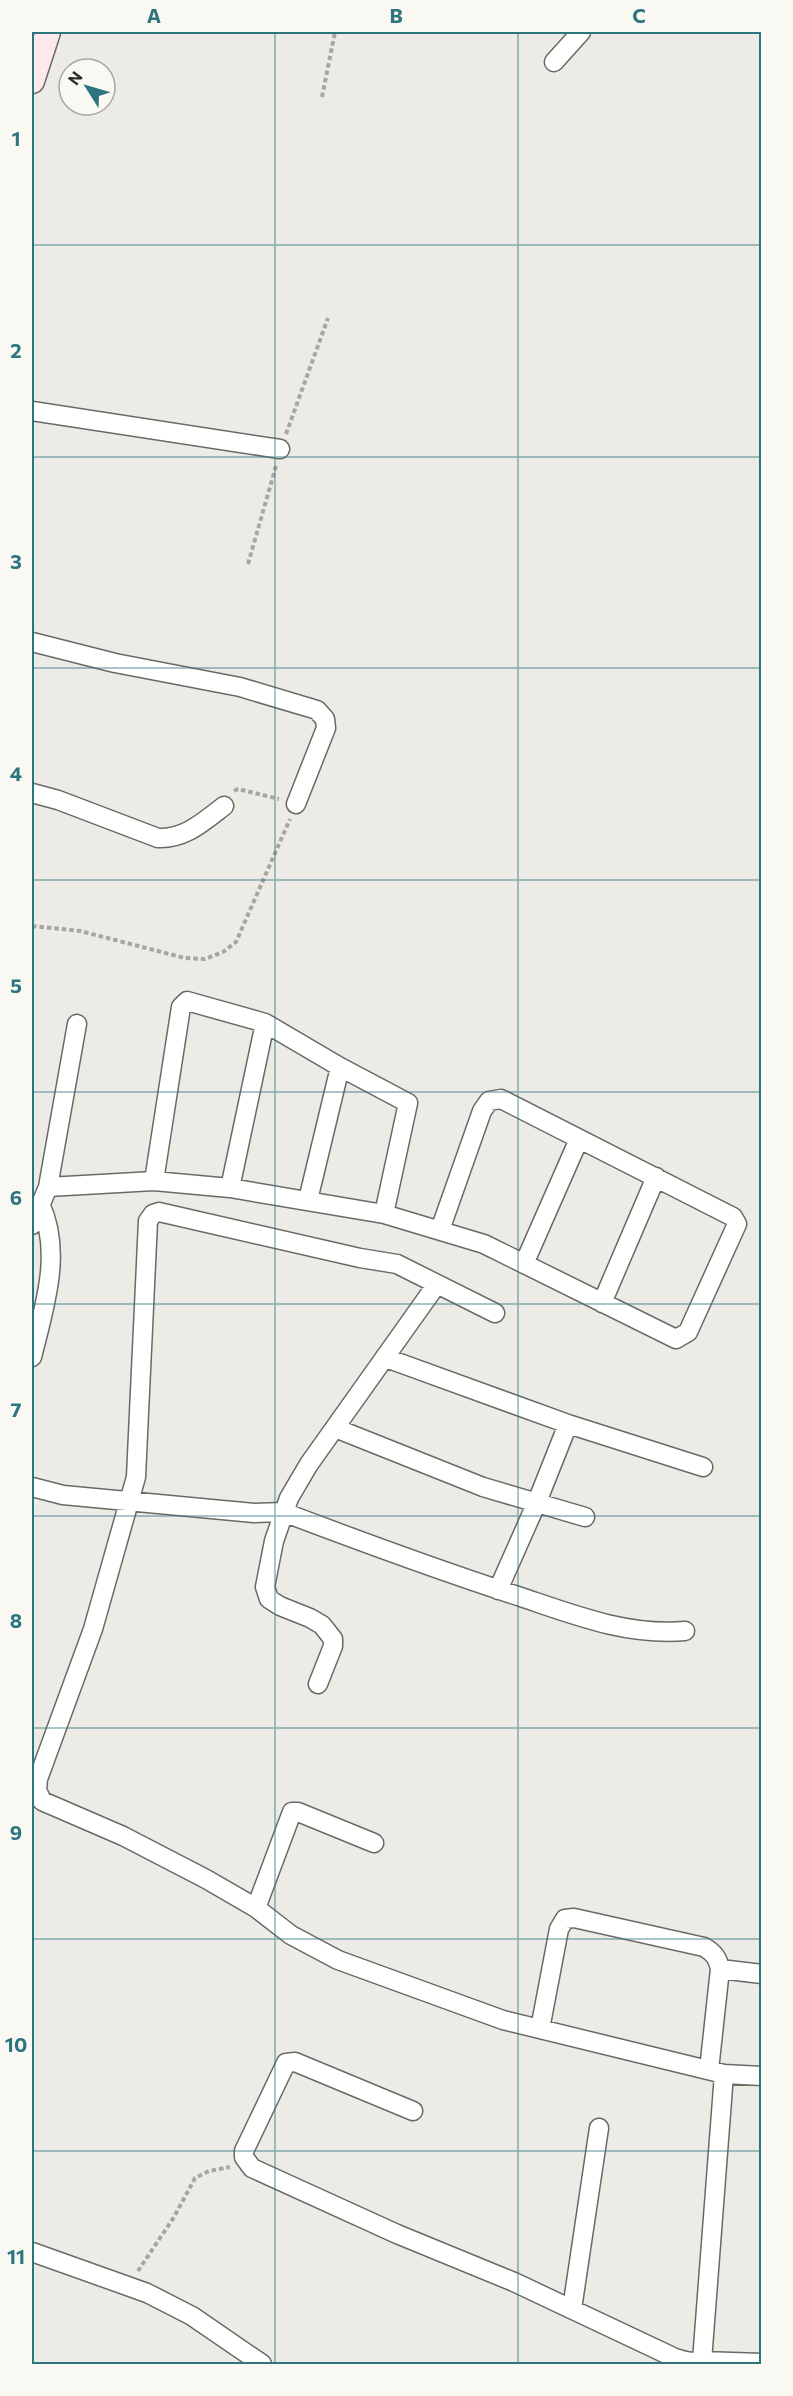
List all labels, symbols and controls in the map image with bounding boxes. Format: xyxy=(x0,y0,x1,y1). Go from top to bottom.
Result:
text: A xyxy=(147,3,161,27)
text: B xyxy=(389,3,403,27)
text: C xyxy=(632,3,646,27)
north arrow xyxy=(57,57,117,117)
text: N xyxy=(63,67,86,88)
text: 1 xyxy=(11,126,21,150)
text: 2 xyxy=(10,338,22,362)
text: 3 xyxy=(10,549,22,573)
text: 4 xyxy=(10,761,22,785)
text: 5 xyxy=(10,973,22,997)
text: 6 xyxy=(10,1185,22,1209)
text: 7 xyxy=(11,1397,22,1421)
text: 8 xyxy=(10,1608,22,1632)
text: 9 xyxy=(10,1820,22,1844)
text: 10 xyxy=(5,2032,27,2056)
text: 11 xyxy=(7,2244,25,2268)

